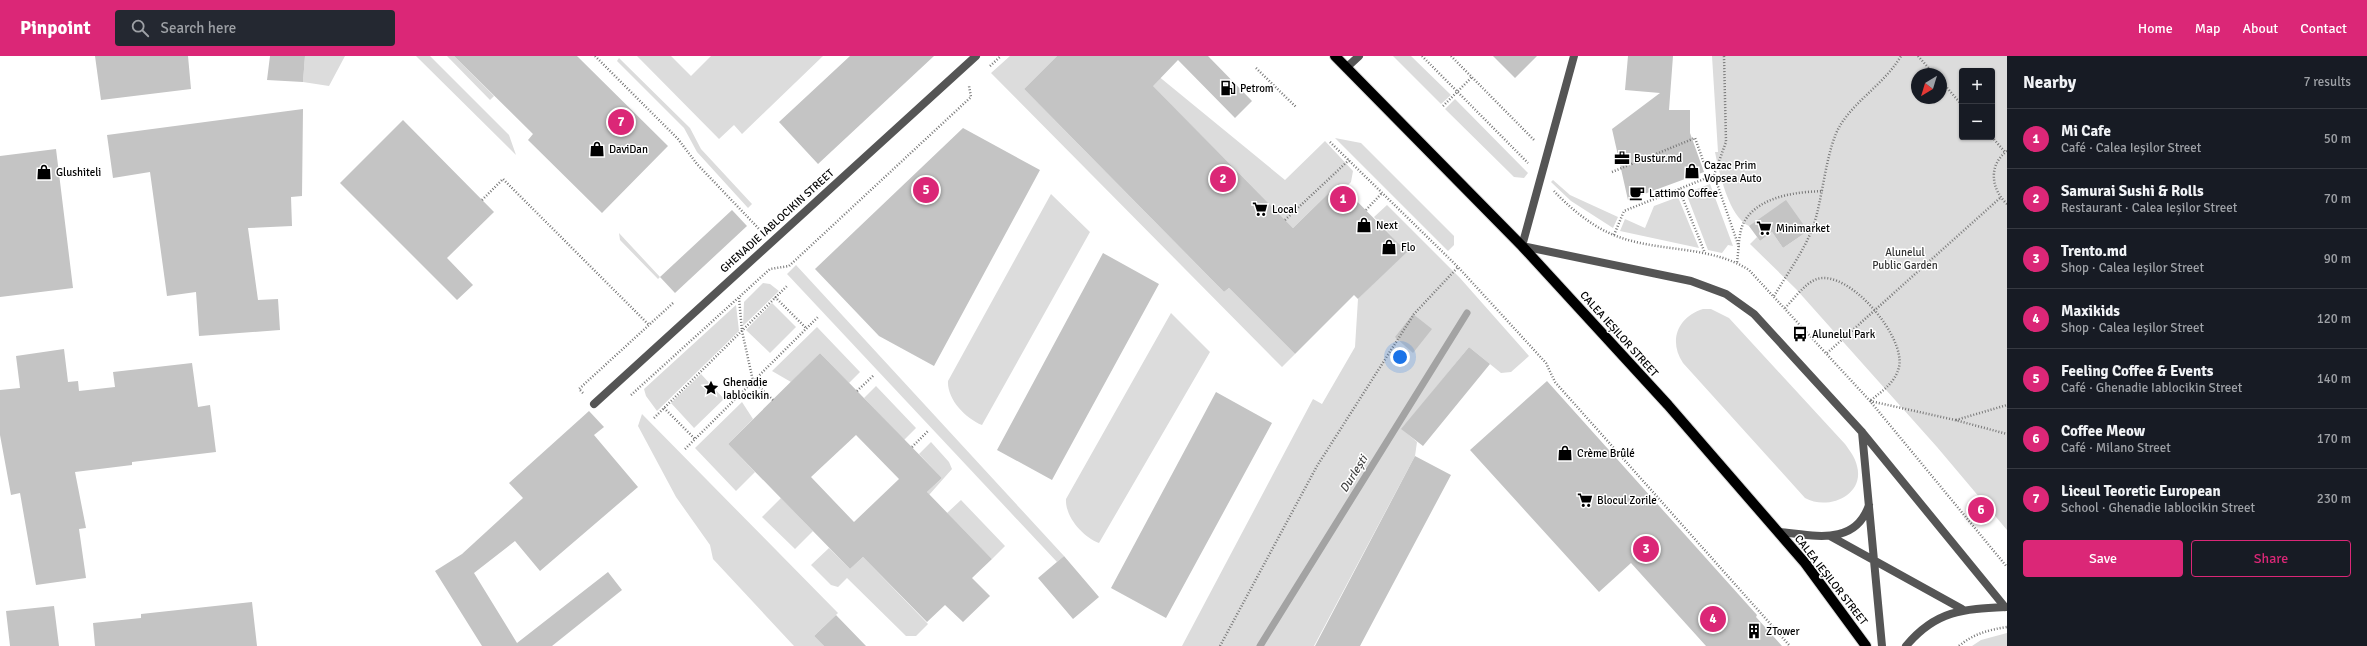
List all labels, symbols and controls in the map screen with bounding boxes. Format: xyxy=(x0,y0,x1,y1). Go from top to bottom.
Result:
search box xyxy=(115,10,395,46)
text: Pinpoint xyxy=(20,16,91,40)
icon: search xyxy=(129,17,151,39)
text: Search here xyxy=(161,19,236,37)
text: Home xyxy=(2138,20,2173,37)
text: Map xyxy=(2195,20,2220,37)
text: About xyxy=(2242,20,2278,37)
text: Contact xyxy=(2300,20,2347,37)
north arrow xyxy=(1911,68,1947,104)
map controls xyxy=(1959,68,1995,140)
button: + xyxy=(1959,68,1995,104)
text: Nearby xyxy=(2023,72,2076,93)
text: 7 results xyxy=(2303,74,2351,90)
fuel station icon: Petrom xyxy=(1219,79,1237,97)
place label: Petrom xyxy=(1240,82,1274,95)
button: − xyxy=(1959,104,1995,140)
pin: 7 xyxy=(608,107,634,137)
text: Mi Cafe xyxy=(2061,122,2111,140)
text: 1 xyxy=(2032,131,2040,147)
text: 50 m xyxy=(2324,131,2351,147)
shop icon: DaviDan xyxy=(588,140,606,158)
text: Café · Calea Ieșilor Street xyxy=(2061,140,2201,156)
place label: DaviDan xyxy=(609,143,648,156)
office icon: Bustur.md xyxy=(1613,149,1631,167)
place label: Bustur.md xyxy=(1634,152,1682,165)
place label: Cazac Prim Vopsea Auto xyxy=(1704,159,1762,185)
shop icon: Cazac Prim Vopsea Auto xyxy=(1683,162,1701,180)
shop icon: Glushiteli xyxy=(35,163,53,181)
pin: 2 xyxy=(1210,164,1236,194)
place label: Glushiteli xyxy=(56,166,101,179)
street label: GHENADIE IABLOCIKIN STREET xyxy=(717,166,837,276)
pin: 5 xyxy=(913,175,939,205)
text: Samurai Sushi & Rolls xyxy=(2061,182,2204,200)
pin: 1 xyxy=(1330,184,1356,214)
cafe icon: Lattimo Coffee xyxy=(1628,184,1646,202)
place label: Lattimo Coffee xyxy=(1649,187,1718,200)
text: 2 xyxy=(2032,191,2040,207)
text: 70 m xyxy=(2324,191,2351,207)
supermarket icon: Local xyxy=(1251,200,1269,218)
text: Restaurant · Calea Ieșilor Street xyxy=(2061,200,2237,216)
place label: Local xyxy=(1272,203,1297,216)
shop icon: Next xyxy=(1355,216,1373,234)
place label: Next xyxy=(1376,219,1398,232)
supermarket icon: Minimarket xyxy=(1755,219,1773,237)
place label: Minimarket xyxy=(1776,222,1830,235)
shop icon: Flo xyxy=(1380,238,1398,256)
place label: Flo xyxy=(1401,241,1416,254)
text: Trento.md xyxy=(2061,242,2127,260)
park label: Alunelul Public Garden xyxy=(1872,246,1938,272)
text: 3 xyxy=(2032,251,2040,267)
text: 90 m xyxy=(2324,251,2351,267)
text: Shop · Calea Ieșilor Street xyxy=(2061,260,2204,276)
street label: CALEA IEȘILOR STREET xyxy=(1577,289,1661,380)
text: Maxikids xyxy=(2061,302,2120,320)
text: 4 xyxy=(2032,311,2040,327)
text: 120 m xyxy=(2317,311,2351,327)
text: Shop · Calea Ieșilor Street xyxy=(2061,320,2204,336)
bus stop icon: Alunelul Park xyxy=(1791,325,1809,343)
place label: Alunelul Park xyxy=(1812,328,1876,341)
your location xyxy=(1390,347,1410,367)
text: Feeling Coffee & Events xyxy=(2061,362,2213,380)
text: 5 xyxy=(2032,371,2040,387)
text: 140 m xyxy=(2317,371,2351,387)
place label: Ghenadie Iablocikin xyxy=(723,376,769,402)
place icon: Ghenadie Iablocikin xyxy=(702,379,720,397)
text: Café · Ghenadie Iablocikin Street xyxy=(2061,380,2242,396)
text: Coffee Meow xyxy=(2061,422,2145,440)
text: 6 xyxy=(2032,431,2040,447)
text: 170 m xyxy=(2317,431,2351,447)
text: Café · Milano Street xyxy=(2061,440,2171,456)
shop icon: Crème Brûlé xyxy=(1556,444,1574,462)
place label: Crème Brûlé xyxy=(1577,447,1635,460)
water label: Durlești xyxy=(1337,451,1372,495)
text: Liceul Teoretic European xyxy=(2061,482,2221,500)
supermarket icon: Blocul Zorile xyxy=(1576,491,1594,509)
text: 7 xyxy=(2032,491,2040,507)
text: 230 m xyxy=(2317,491,2351,507)
place label: Blocul Zorile xyxy=(1597,494,1657,507)
pin: 6 xyxy=(1968,495,1994,525)
text: School · Ghenadie Iablocikin Street xyxy=(2061,500,2255,516)
street label: CALEA IEȘILOR STREET xyxy=(1792,532,1871,628)
pin: 3 xyxy=(1633,534,1659,564)
button: Save xyxy=(2023,540,2183,577)
button: Share xyxy=(2191,540,2351,577)
pin: 4 xyxy=(1700,604,1726,634)
building icon: ZTower xyxy=(1745,622,1763,640)
place label: ZTower xyxy=(1766,625,1800,638)

